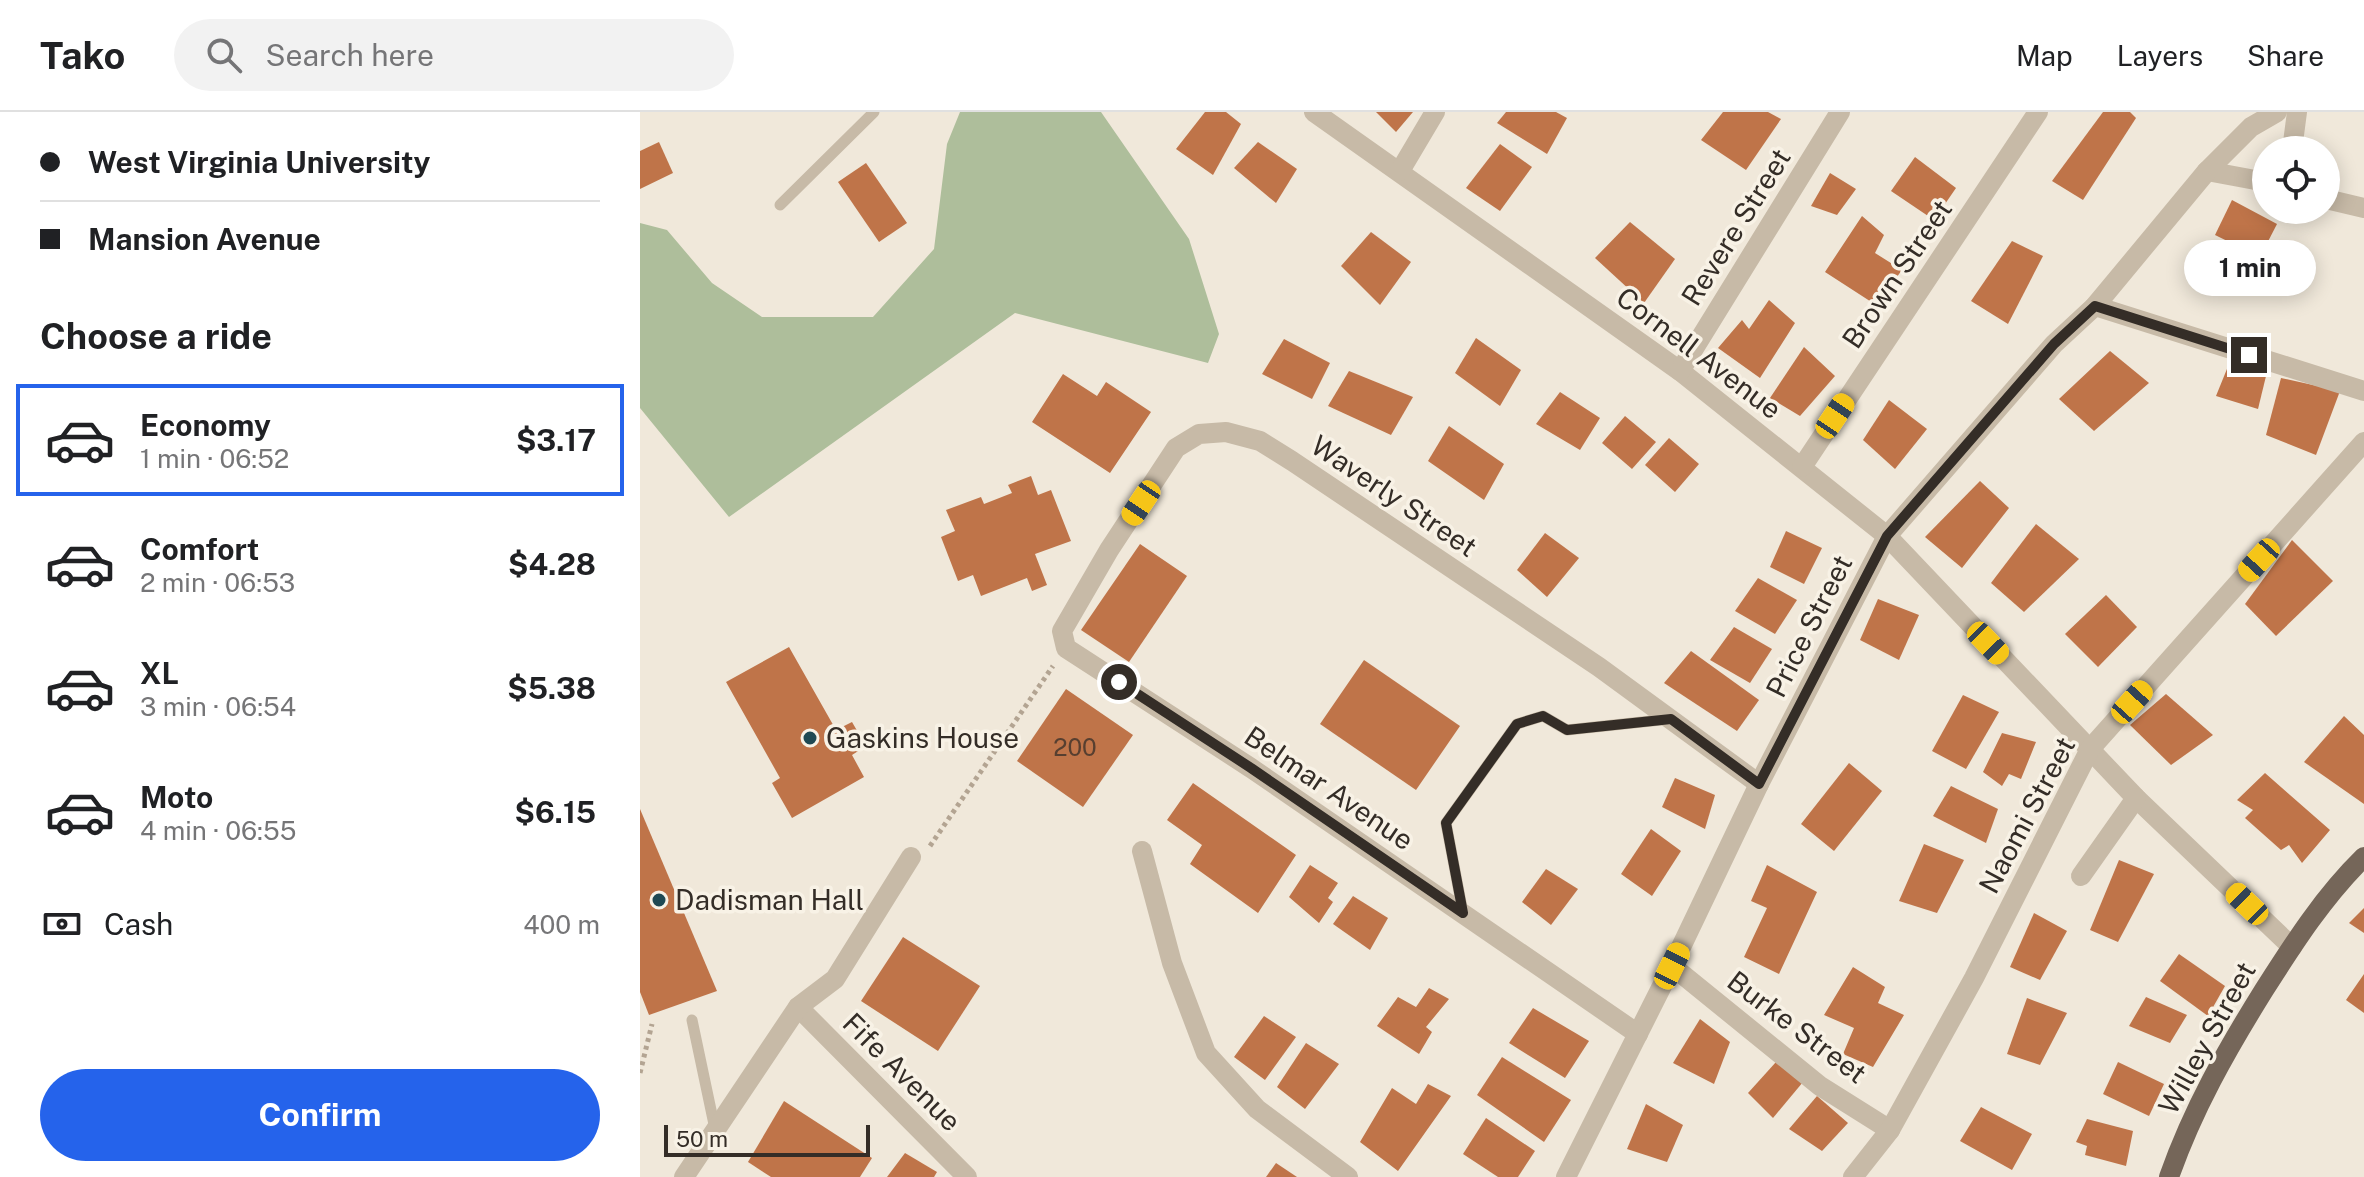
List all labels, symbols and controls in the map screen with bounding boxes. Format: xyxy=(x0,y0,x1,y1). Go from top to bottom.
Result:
search box xyxy=(174,19,734,91)
text: Tako xyxy=(40,33,126,78)
icon: search xyxy=(202,33,246,77)
text: Search here xyxy=(266,37,434,73)
text: Map xyxy=(2016,39,2073,72)
text: Layers xyxy=(2117,39,2203,72)
text: Share xyxy=(2247,39,2324,72)
map controls xyxy=(2252,136,2340,224)
button: locate xyxy=(2252,136,2340,224)
street label: Revere Street xyxy=(1674,142,1797,311)
text: West Virginia University xyxy=(88,144,430,180)
street label: Brown Street xyxy=(1835,193,1958,354)
text: Mansion Avenue xyxy=(88,221,321,257)
callout: 1 min xyxy=(2183,239,2315,295)
text: 1 min xyxy=(2219,252,2281,283)
street label: Cornell Avenue xyxy=(1610,280,1788,425)
text: Choose a ride xyxy=(40,315,272,357)
route end xyxy=(2231,337,2267,373)
car xyxy=(1812,389,1858,443)
icon: car xyxy=(44,404,116,476)
text: Economy xyxy=(140,407,271,443)
text: $3.17 xyxy=(516,422,596,458)
street label: Waverly Street xyxy=(1305,428,1483,563)
text: 1 min · 06:52 xyxy=(140,443,289,474)
car xyxy=(1118,476,1164,530)
icon: car xyxy=(44,528,116,600)
text: Comfort xyxy=(140,531,259,567)
car xyxy=(2234,534,2284,586)
text: $4.28 xyxy=(508,546,596,582)
street label: Price Street xyxy=(1759,549,1858,702)
text: 2 min · 06:53 xyxy=(140,567,295,598)
car xyxy=(1963,617,2013,669)
icon: car xyxy=(44,652,116,724)
text: XL xyxy=(140,655,179,691)
route start xyxy=(1101,664,1137,700)
text: $5.38 xyxy=(507,670,596,706)
car xyxy=(2107,676,2157,728)
text: 3 min · 06:54 xyxy=(140,691,296,722)
street label: Belmar Avenue xyxy=(1239,719,1420,856)
place label: Gaskins House xyxy=(826,721,1019,754)
marker: Gaskins House xyxy=(801,729,819,747)
street label: Naomi Street xyxy=(1972,731,2082,898)
house number: 200 xyxy=(1053,733,1097,761)
icon: car xyxy=(44,776,116,848)
text: Moto xyxy=(140,779,213,815)
text: $6.15 xyxy=(515,794,596,830)
text: 4 min · 06:55 xyxy=(140,815,296,846)
car xyxy=(2221,879,2273,929)
place label: Dadisman Hall xyxy=(675,883,864,916)
marker: Dadisman Hall xyxy=(650,891,668,909)
icon: cash xyxy=(40,902,84,946)
text: Cash xyxy=(104,906,173,942)
text: 400 m xyxy=(523,909,600,940)
car xyxy=(1651,939,1693,993)
street label: Willey Street xyxy=(2151,956,2262,1120)
street label: Burke Street xyxy=(1721,964,1873,1090)
street label: Fife Avenue xyxy=(837,1006,968,1137)
button: Confirm xyxy=(40,1069,600,1161)
scale bar xyxy=(664,1121,870,1157)
text: 50 m xyxy=(676,1126,728,1152)

